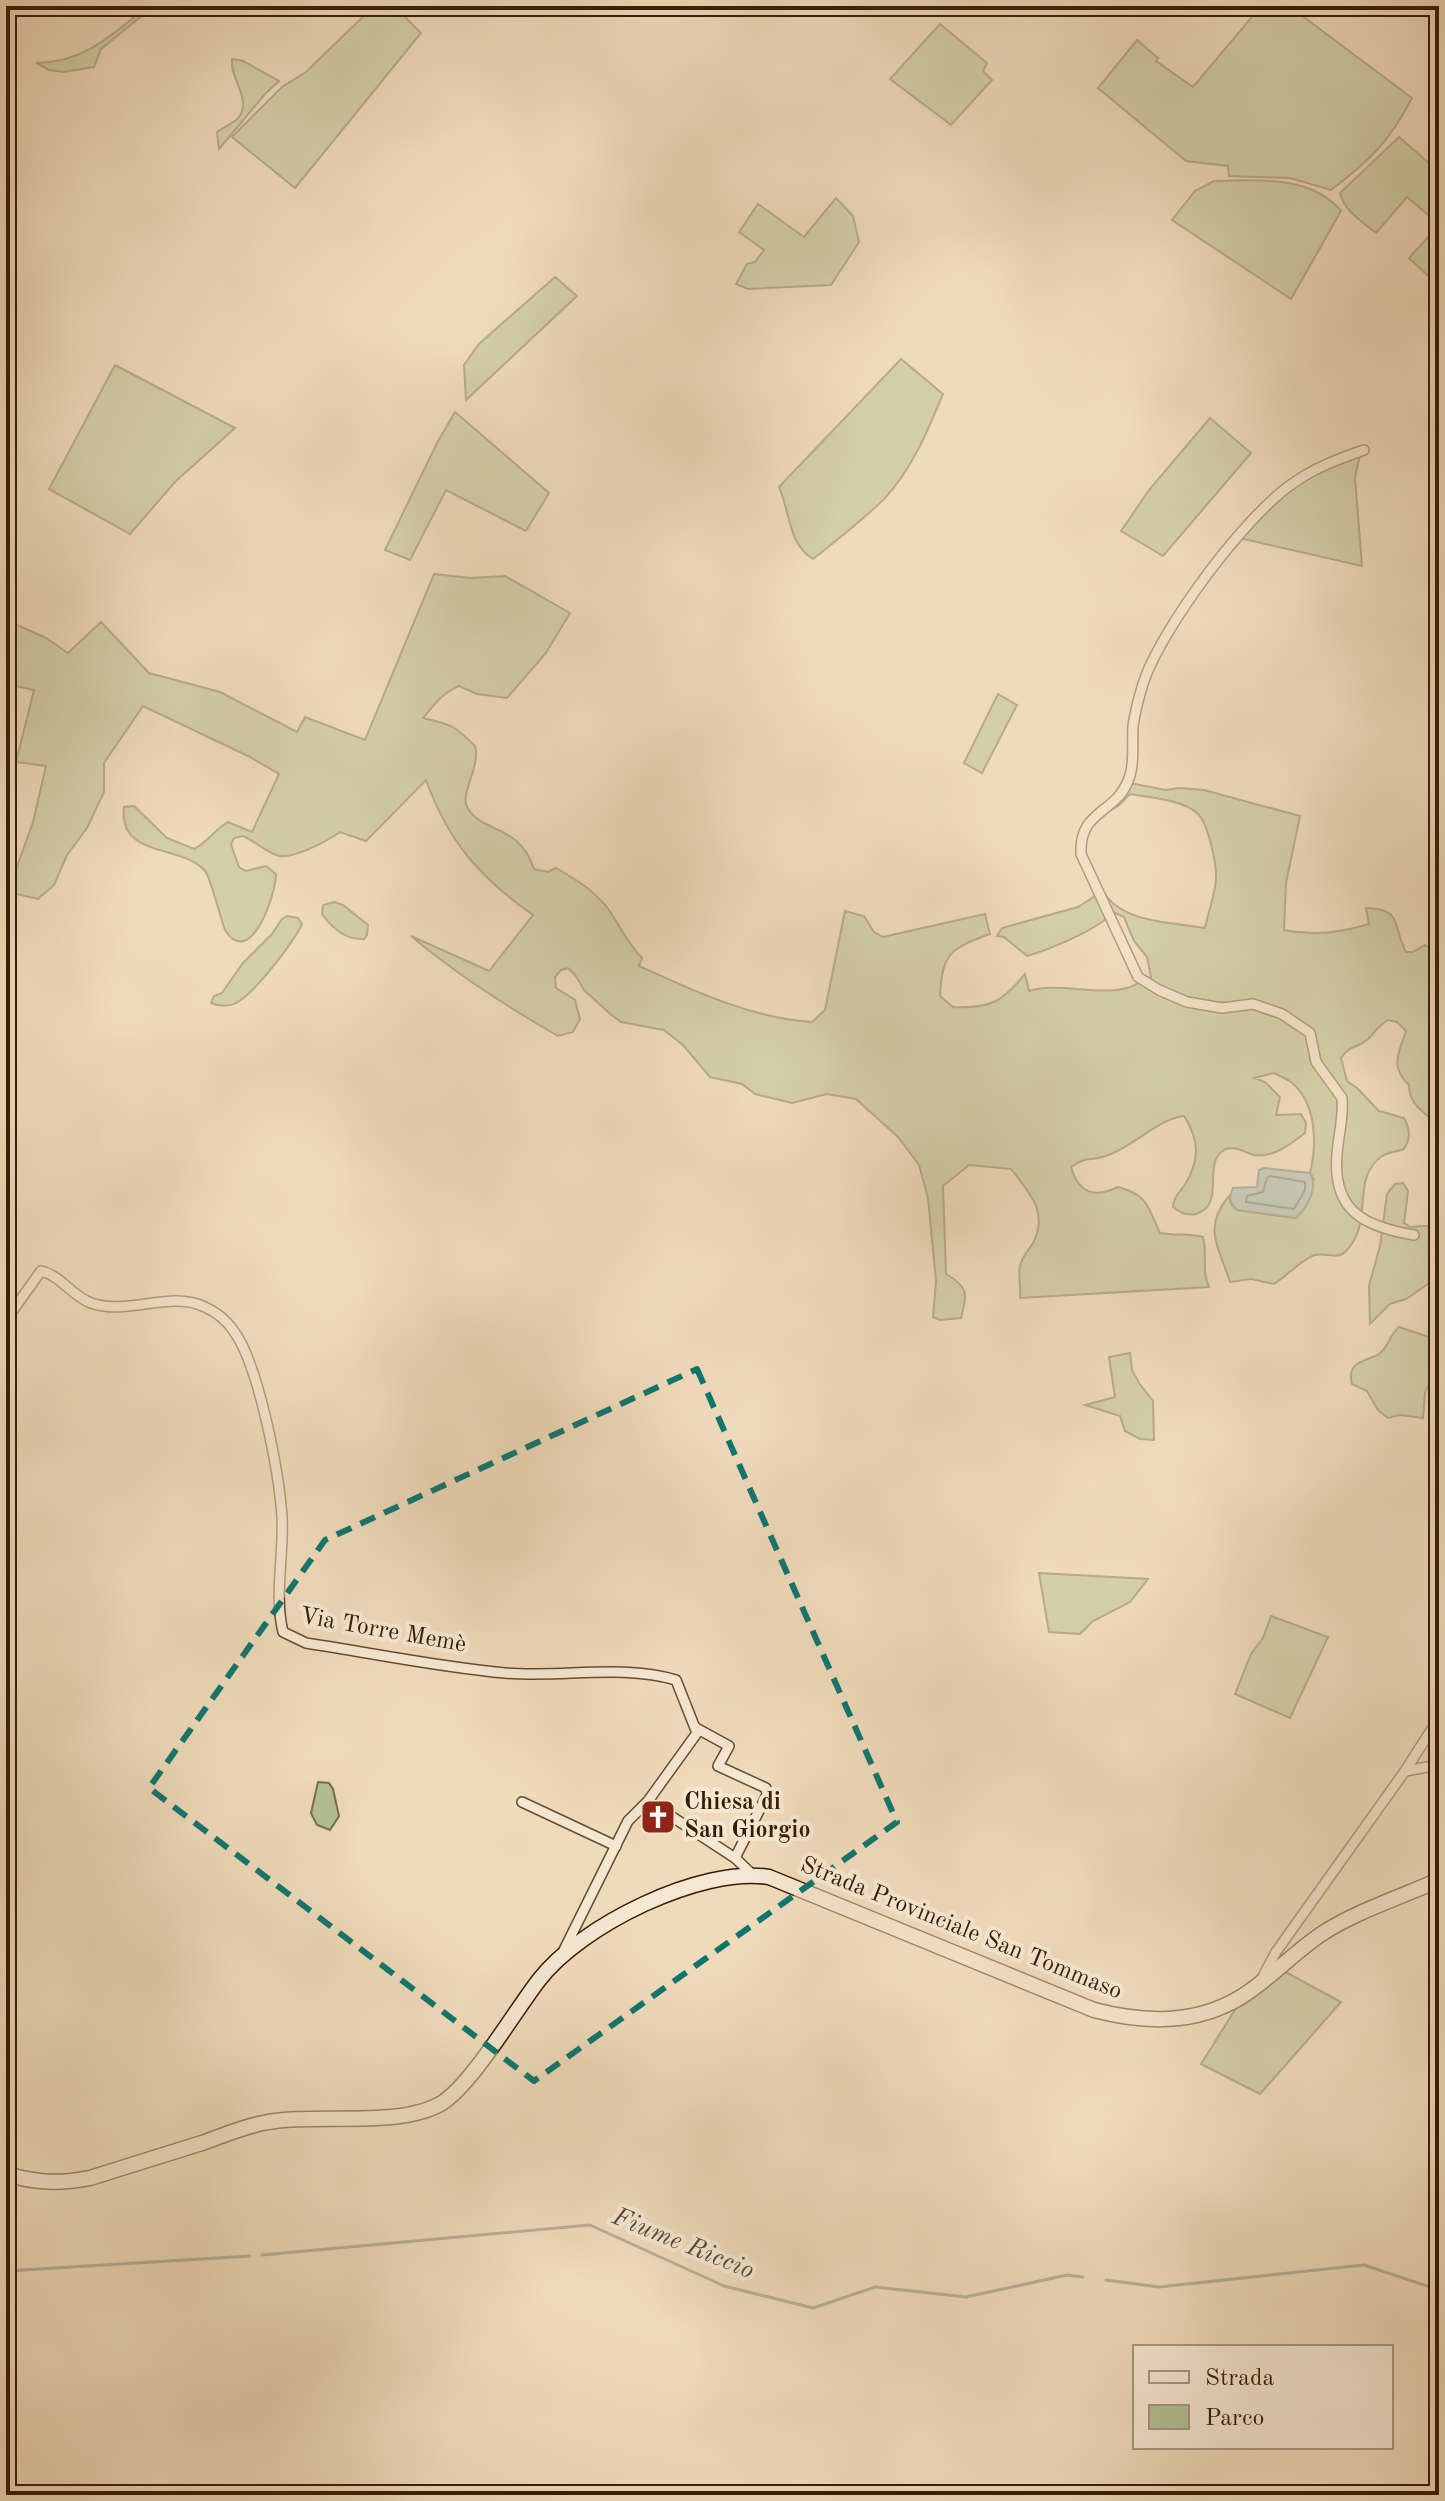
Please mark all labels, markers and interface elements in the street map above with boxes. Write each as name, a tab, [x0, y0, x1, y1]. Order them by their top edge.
street label: Via Torre Memè	[298, 1605, 468, 1657]
place label: Chiesa di San Giorgio	[684, 1791, 811, 1843]
church icon: Chiesa di San Giorgio	[639, 1798, 677, 1836]
street label: Strada Provinciale San Tommaso	[797, 1853, 1125, 2005]
water label: Fiume Riccio	[608, 2203, 758, 2284]
legend	[1133, 2345, 1393, 2449]
text: Strada	[1205, 2367, 1275, 2391]
text: Parco	[1205, 2407, 1264, 2431]

